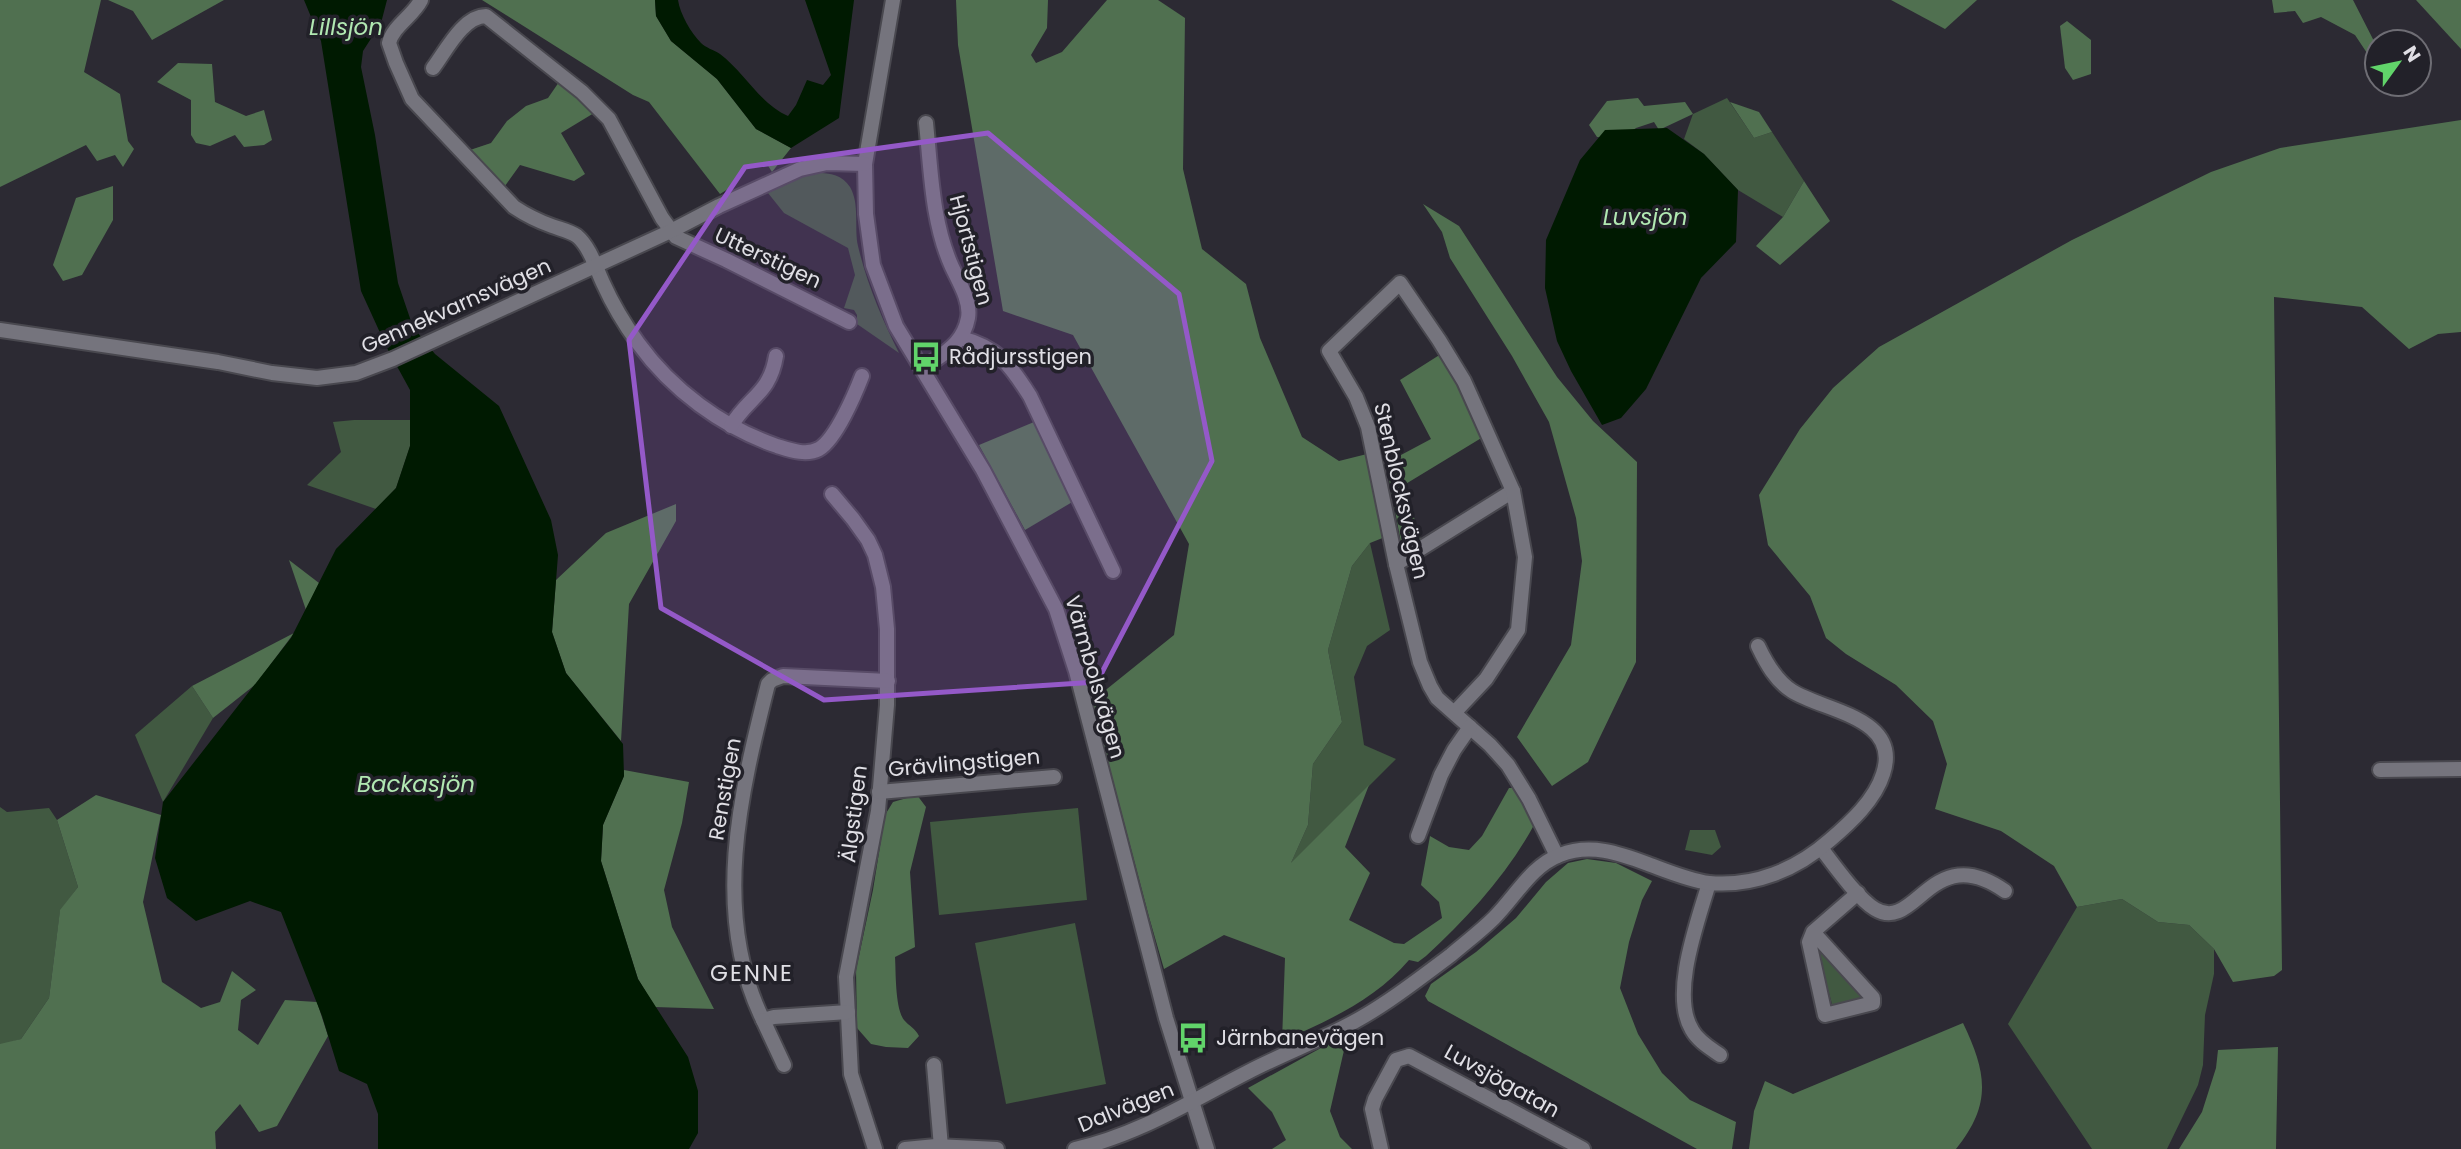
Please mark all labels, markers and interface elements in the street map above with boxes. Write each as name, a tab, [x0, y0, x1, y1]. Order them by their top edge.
water label: Lillsjön	[309, 11, 383, 43]
north arrow	[2363, 28, 2433, 98]
text: N	[2397, 41, 2427, 67]
street label: Hjortstigen	[943, 191, 1000, 308]
water label: Luvsjön	[1603, 201, 1687, 233]
street label: Utterstigen	[710, 220, 826, 295]
street label: Gennekvarnsvägen	[356, 251, 555, 360]
bus stop icon: Rådjursstigen	[909, 340, 943, 374]
place label: Rådjursstigen	[949, 342, 1092, 371]
street label: Stenblocksvägen	[1367, 400, 1436, 582]
street label: Värmbolsvägen	[1058, 592, 1133, 762]
street label: Renstigen	[701, 735, 748, 842]
street label: Grävlingstigen	[887, 741, 1041, 784]
street label: Älgstigen	[833, 764, 874, 864]
water label: Backasjön	[357, 768, 475, 800]
district label: GENNE	[710, 957, 794, 989]
bus stop icon: Järnbanevägen	[1176, 1021, 1210, 1055]
place label: Järnbanevägen	[1216, 1023, 1384, 1052]
street label: Luvsjögatan	[1439, 1037, 1565, 1124]
street label: Dalvägen	[1074, 1074, 1178, 1139]

